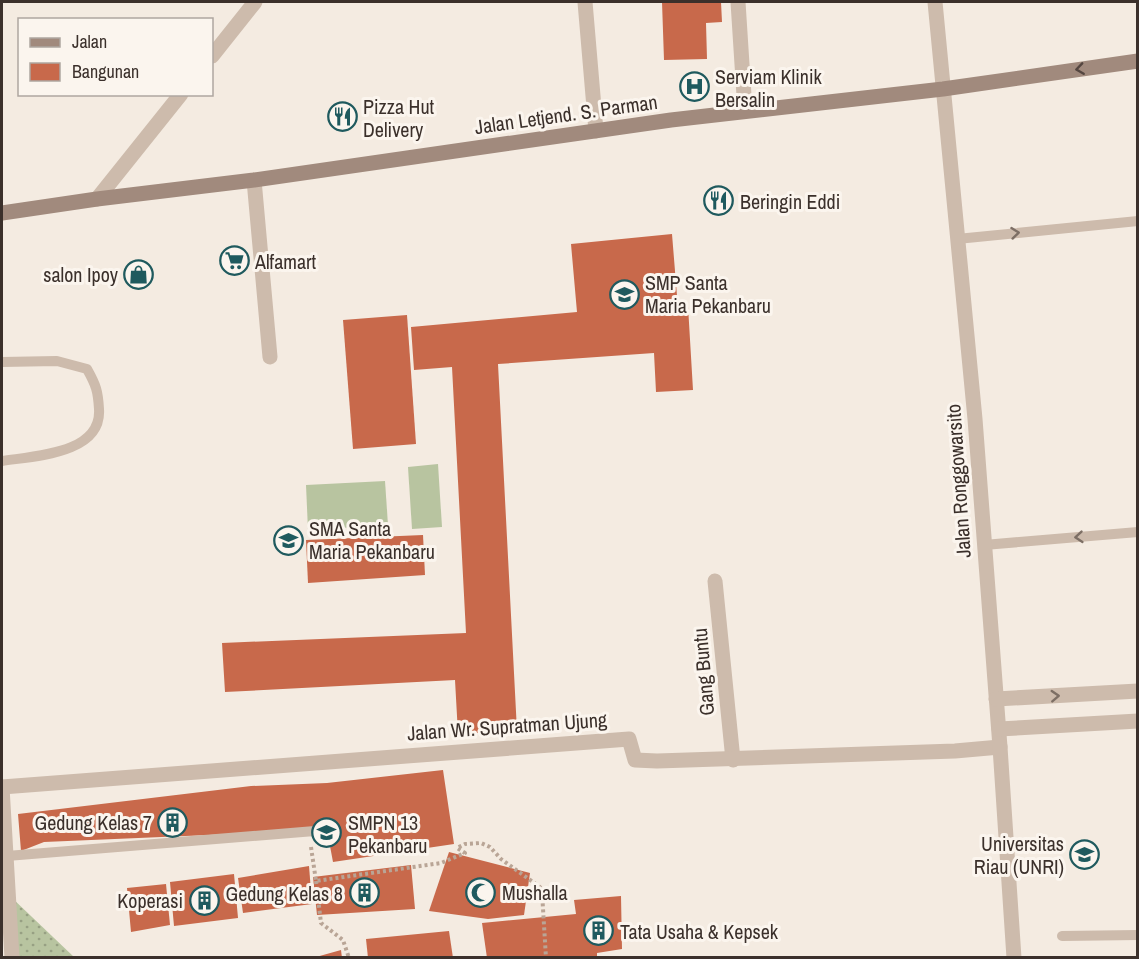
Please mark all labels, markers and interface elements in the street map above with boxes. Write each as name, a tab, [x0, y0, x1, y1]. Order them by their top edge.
legend	[18, 18, 213, 96]
text: Jalan	[72, 29, 107, 54]
text: Bangunan	[72, 59, 139, 84]
place label: Serviam Klinik Bersalin	[715, 63, 822, 113]
one-way arrow	[1075, 63, 1084, 75]
hospital icon: Serviam Klinik Bersalin	[678, 71, 710, 103]
street label: Jalan Letjend. S. Parman	[473, 88, 659, 140]
place label: Pizza Hut Delivery	[363, 93, 435, 143]
restaurant icon: Pizza Hut Delivery	[326, 101, 358, 133]
restaurant icon: Beringin Eddi	[703, 185, 735, 217]
place label: Beringin Eddi	[740, 188, 840, 215]
one-way arrow	[1010, 227, 1019, 240]
supermarket icon: Alfamart	[218, 245, 250, 277]
place label: Alfamart	[254, 248, 316, 275]
shop icon: salon Ipoy	[123, 258, 155, 290]
place label: salon Ipoy	[43, 261, 119, 288]
place label: SMP Santa Maria Pekanbaru	[645, 269, 771, 319]
school or university icon: SMP Santa Maria Pekanbaru	[608, 278, 640, 310]
street label: Jalan Ronggowarsito	[939, 403, 977, 559]
place label: SMA Santa Maria Pekanbaru	[309, 515, 435, 565]
school or university icon: SMA Santa Maria Pekanbaru	[272, 524, 304, 556]
one-way arrow	[1075, 530, 1084, 543]
street label: Gang Buntu	[686, 627, 720, 717]
one-way arrow	[1050, 689, 1059, 702]
street label: Jalan Wr. Supratman Ujung	[406, 706, 608, 746]
building icon: Gedung Kelas 7	[157, 806, 189, 838]
place label: Gedung Kelas 7	[34, 809, 152, 836]
place label: SMPN 13 Pekanbaru	[348, 809, 427, 859]
school or university icon: SMPN 13 Pekanbaru	[311, 817, 343, 849]
place label: Universitas Riau (UNRI)	[974, 830, 1064, 880]
school or university icon: Universitas Riau (UNRI)	[1069, 838, 1101, 870]
mosque icon: Mushalla	[465, 876, 497, 908]
building icon: Gedung Kelas 8	[348, 877, 380, 909]
place label: Mushalla	[502, 879, 568, 906]
place label: Gedung Kelas 8	[225, 880, 343, 907]
building icon: Koperasi	[188, 884, 220, 916]
place label: Koperasi	[117, 887, 183, 914]
building icon: Tata Usaha & Kepsek	[583, 915, 615, 947]
place label: Tata Usaha & Kepsek	[620, 918, 779, 945]

